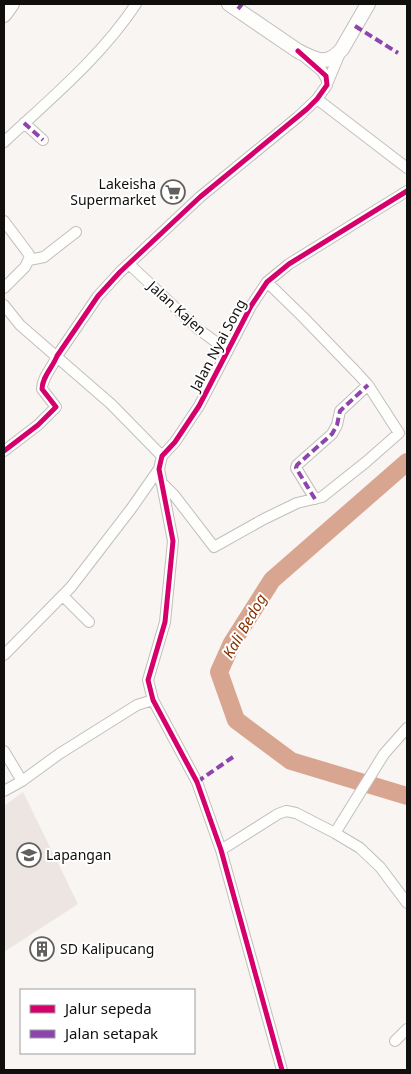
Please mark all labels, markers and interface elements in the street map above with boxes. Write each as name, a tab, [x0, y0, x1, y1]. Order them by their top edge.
place label: Lakeisha Supermarket	[70, 174, 156, 209]
supermarket icon: Lakeisha Supermarket	[160, 179, 186, 205]
street label: Jalan Kajen	[143, 275, 210, 339]
street label: Jalan Nyai Song	[184, 295, 250, 396]
water label: Kali Bedog	[218, 590, 271, 661]
school or university icon: Lapangan	[16, 842, 42, 868]
place label: Lapangan	[46, 845, 111, 864]
building icon: SD Kalipucang	[29, 936, 55, 962]
place label: SD Kalipucang	[60, 939, 154, 958]
legend	[20, 989, 195, 1054]
text: Jalur sepeda	[63, 998, 152, 1018]
text: Jalan setapak	[63, 1023, 158, 1043]

